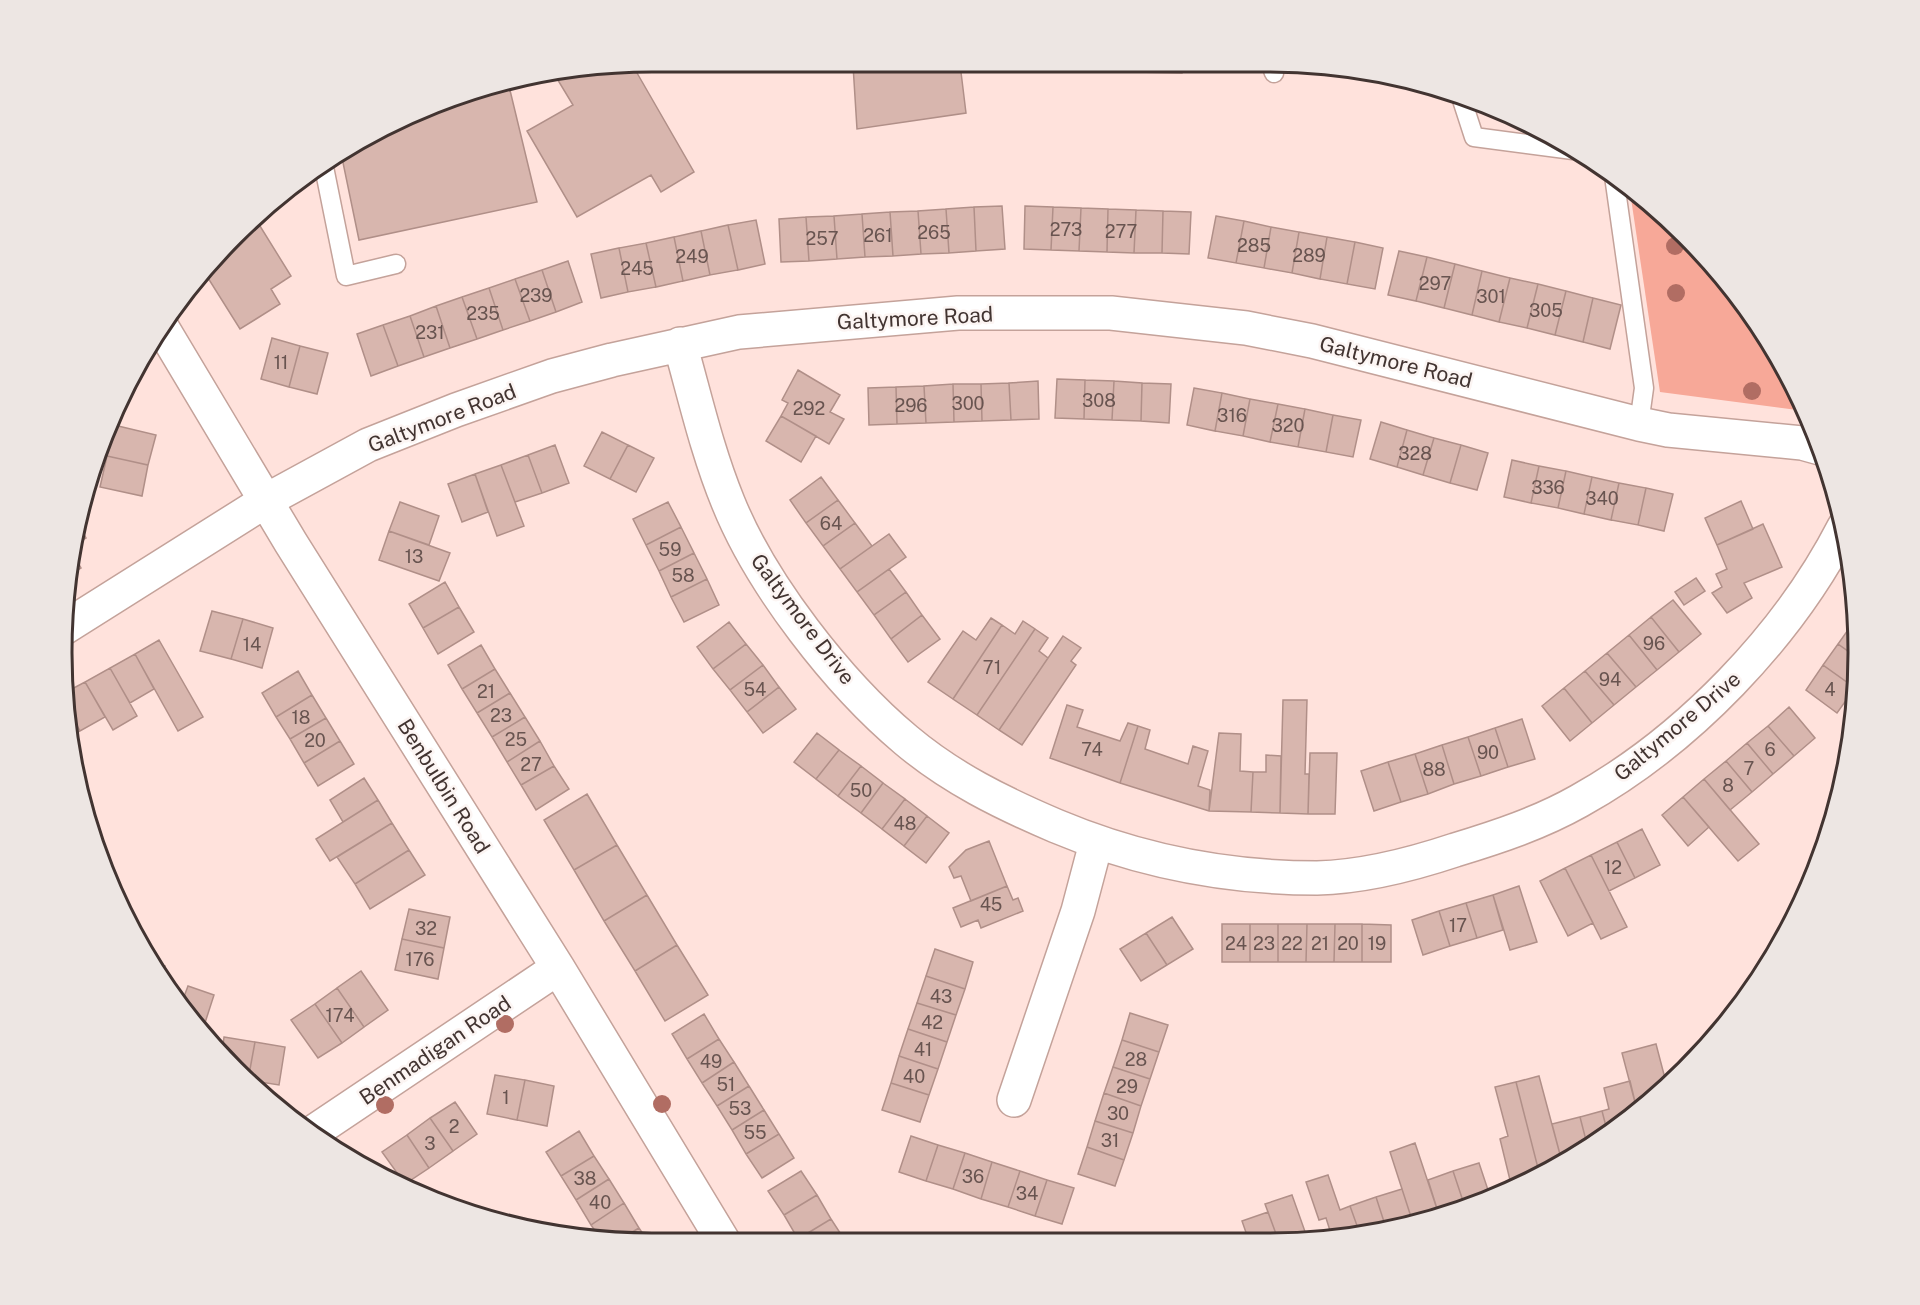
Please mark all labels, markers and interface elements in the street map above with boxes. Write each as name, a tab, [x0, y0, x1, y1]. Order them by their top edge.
house number: 273	[1050, 219, 1082, 240]
house number: 277	[1105, 221, 1137, 242]
house number: 265	[917, 222, 951, 243]
house number: 261	[863, 225, 893, 246]
house number: 257	[805, 228, 839, 249]
house number: 285	[1237, 235, 1271, 256]
house number: 289	[1292, 245, 1326, 266]
house number: 249	[675, 246, 709, 267]
house number: 245	[620, 258, 654, 279]
house number: 297	[1419, 273, 1451, 294]
house number: 239	[519, 285, 553, 306]
house number: 301	[1476, 286, 1506, 307]
house number: 305	[1529, 300, 1563, 321]
street label: Galtymore Road	[836, 301, 994, 335]
house number: 235	[466, 303, 500, 324]
house number: 231	[415, 322, 445, 343]
street label: Galtymore Road	[1317, 331, 1475, 393]
house number: 11	[274, 352, 288, 373]
street label: Galtymore Road	[364, 378, 520, 458]
house number: 308	[1082, 390, 1116, 411]
house number: 300	[951, 393, 985, 414]
house number: 296	[894, 395, 928, 416]
house number: 292	[793, 398, 825, 419]
house number: 316	[1217, 405, 1247, 426]
house number: 320	[1271, 415, 1305, 436]
house number: 328	[1398, 443, 1432, 464]
house number: 336	[1531, 477, 1565, 498]
house number: 340	[1585, 488, 1619, 509]
house number: 64	[820, 513, 842, 534]
house number: 59	[659, 539, 681, 560]
house number: 13	[405, 546, 423, 567]
street label: Galtymore Drive	[746, 549, 860, 689]
house number: 58	[671, 565, 695, 586]
house number: 96	[1643, 633, 1665, 654]
house number: 14	[243, 634, 261, 655]
house number: 71	[983, 657, 1001, 678]
street label: Galtymore Drive	[1609, 666, 1745, 786]
house number: 94	[1599, 669, 1621, 690]
house number: 54	[744, 679, 766, 700]
house number: 4	[1824, 679, 1836, 700]
house number: 21	[477, 681, 495, 702]
house number: 23	[490, 705, 512, 726]
house number: 18	[292, 707, 310, 728]
street label: Benbulbin Road	[393, 714, 495, 858]
house number: 25	[505, 729, 527, 750]
house number: 20	[304, 730, 326, 751]
house number: 74	[1081, 739, 1103, 760]
house number: 6	[1764, 739, 1776, 760]
house number: 90	[1477, 742, 1499, 763]
house number: 27	[520, 754, 542, 775]
house number: 7	[1744, 758, 1754, 779]
house number: 88	[1422, 759, 1446, 780]
house number: 8	[1722, 775, 1734, 796]
house number: 50	[850, 780, 872, 801]
house number: 48	[894, 813, 916, 834]
house number: 12	[1604, 857, 1622, 878]
house number: 45	[980, 894, 1002, 915]
house number: 17	[1449, 915, 1467, 936]
house number: 32	[415, 918, 437, 939]
house number: 24	[1225, 933, 1247, 954]
house number: 23	[1253, 933, 1275, 954]
house number: 22	[1281, 933, 1303, 954]
house number: 21	[1311, 933, 1329, 954]
house number: 20	[1337, 933, 1359, 954]
house number: 19	[1368, 933, 1386, 954]
house number: 176	[406, 949, 435, 970]
house number: 43	[930, 986, 952, 1007]
street label: Benmadigan Road	[355, 990, 515, 1110]
house number: 174	[326, 1005, 354, 1026]
house number: 42	[921, 1012, 943, 1033]
house number: 41	[914, 1039, 932, 1060]
house number: 28	[1125, 1049, 1147, 1070]
house number: 49	[700, 1051, 722, 1072]
house number: 40	[903, 1066, 925, 1087]
house number: 51	[717, 1074, 735, 1095]
house number: 29	[1116, 1076, 1138, 1097]
house number: 1	[502, 1087, 510, 1108]
house number: 53	[729, 1098, 751, 1119]
house number: 30	[1107, 1103, 1129, 1124]
house number: 2	[449, 1116, 459, 1137]
house number: 55	[743, 1122, 767, 1143]
house number: 31	[1101, 1130, 1119, 1151]
house number: 3	[424, 1133, 436, 1154]
house number: 36	[962, 1166, 984, 1187]
house number: 38	[574, 1168, 596, 1189]
house number: 34	[1016, 1183, 1038, 1204]
house number: 40	[589, 1192, 611, 1213]

